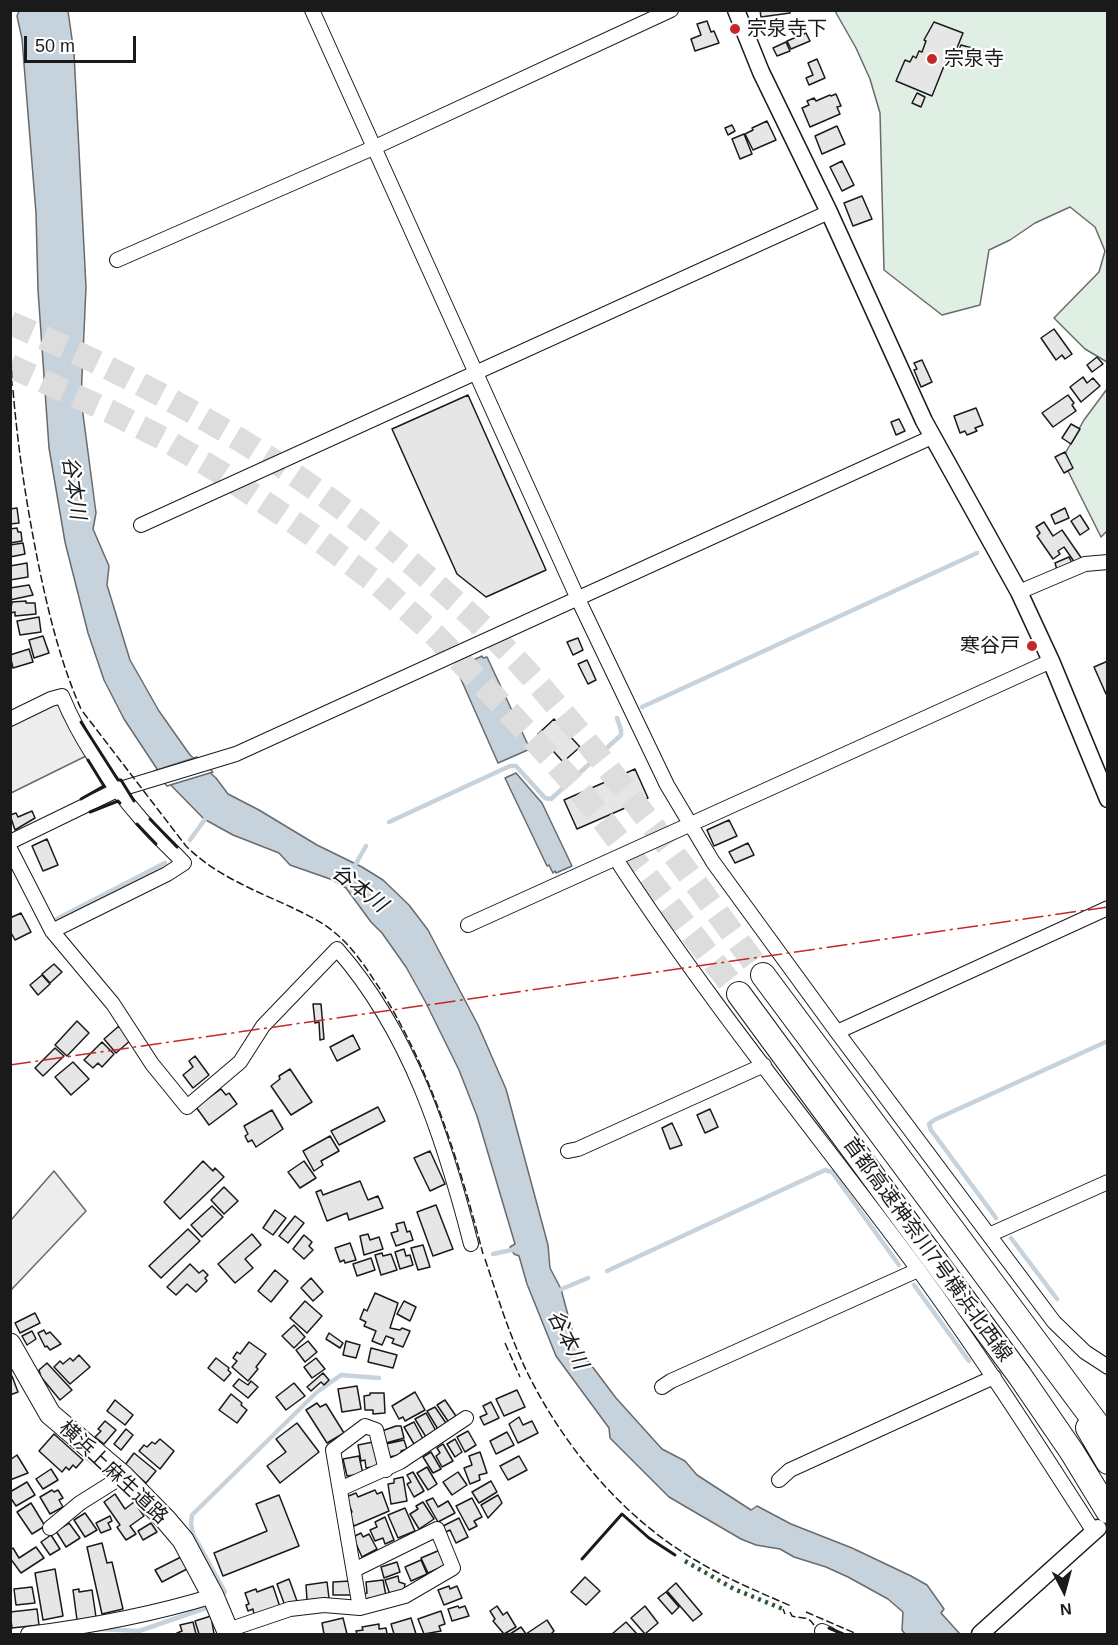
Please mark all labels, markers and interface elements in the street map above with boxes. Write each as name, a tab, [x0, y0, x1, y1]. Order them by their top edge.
place label: 宗泉寺下	[747, 17, 827, 41]
marker: 宗泉寺下	[728, 22, 742, 36]
scale bar	[27, 24, 140, 62]
text: 50 m	[35, 36, 75, 56]
place label: 宗泉寺	[944, 47, 1004, 71]
marker: 宗泉寺	[925, 52, 939, 66]
water label: 谷本川	[56, 455, 90, 521]
place label: 寒谷戸	[960, 634, 1020, 658]
marker: 寒谷戸	[1025, 639, 1039, 653]
water label: 谷本川	[326, 860, 392, 918]
street label: 首都高速神奈川7号横浜北西線	[838, 1133, 1016, 1367]
water label: 谷本川	[541, 1306, 593, 1374]
street label: 横浜上麻生道路	[54, 1416, 172, 1530]
north arrow	[1034, 1561, 1094, 1621]
text: N	[1059, 1600, 1073, 1618]

